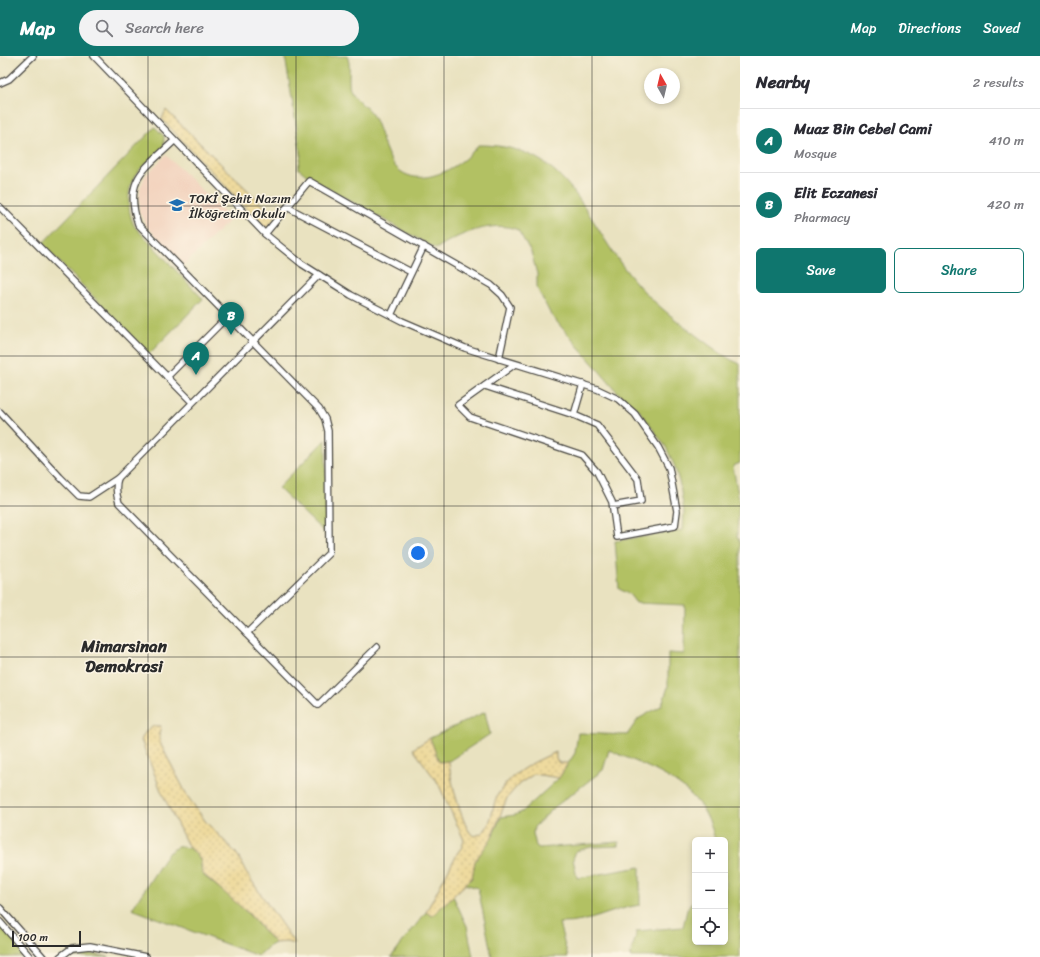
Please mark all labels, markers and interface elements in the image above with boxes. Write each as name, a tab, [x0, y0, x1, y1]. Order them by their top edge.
search box	[79, 10, 359, 46]
text: Map	[20, 12, 55, 45]
text: Search here	[125, 15, 204, 41]
text: Map	[850, 16, 876, 41]
text: Directions	[898, 16, 961, 41]
text: Saved	[983, 16, 1020, 41]
icon: search	[93, 17, 115, 39]
text: Nearby	[756, 67, 810, 97]
north arrow	[644, 68, 680, 104]
text: 2 results	[973, 71, 1024, 94]
text: Muaz Bin Cebel Cami	[794, 116, 932, 142]
text: A	[765, 129, 773, 152]
text: 410 m	[989, 129, 1024, 152]
text: Mosque	[794, 142, 837, 165]
text: Elit Eczanesi	[794, 180, 877, 206]
place label: TOKİ Şehit Nazım İlköğretim Okulu	[188, 187, 291, 225]
text: B	[765, 193, 773, 216]
text: 420 m	[987, 193, 1024, 216]
school or university icon: TOKİ Şehit Nazım İlköğretim Okulu	[168, 196, 186, 214]
text: Pharmacy	[794, 206, 850, 229]
button: Save	[756, 248, 886, 293]
button: Share	[894, 248, 1024, 293]
pin: B	[218, 302, 244, 335]
pin: A	[183, 342, 209, 375]
your location	[408, 543, 428, 563]
district label: Mimarsinan Demokrasi	[80, 631, 168, 681]
map controls	[692, 837, 728, 945]
button: +	[692, 837, 728, 873]
button: −	[692, 873, 728, 909]
button: locate	[692, 909, 728, 945]
text: 100 m	[18, 928, 48, 947]
scale bar	[12, 929, 81, 948]

